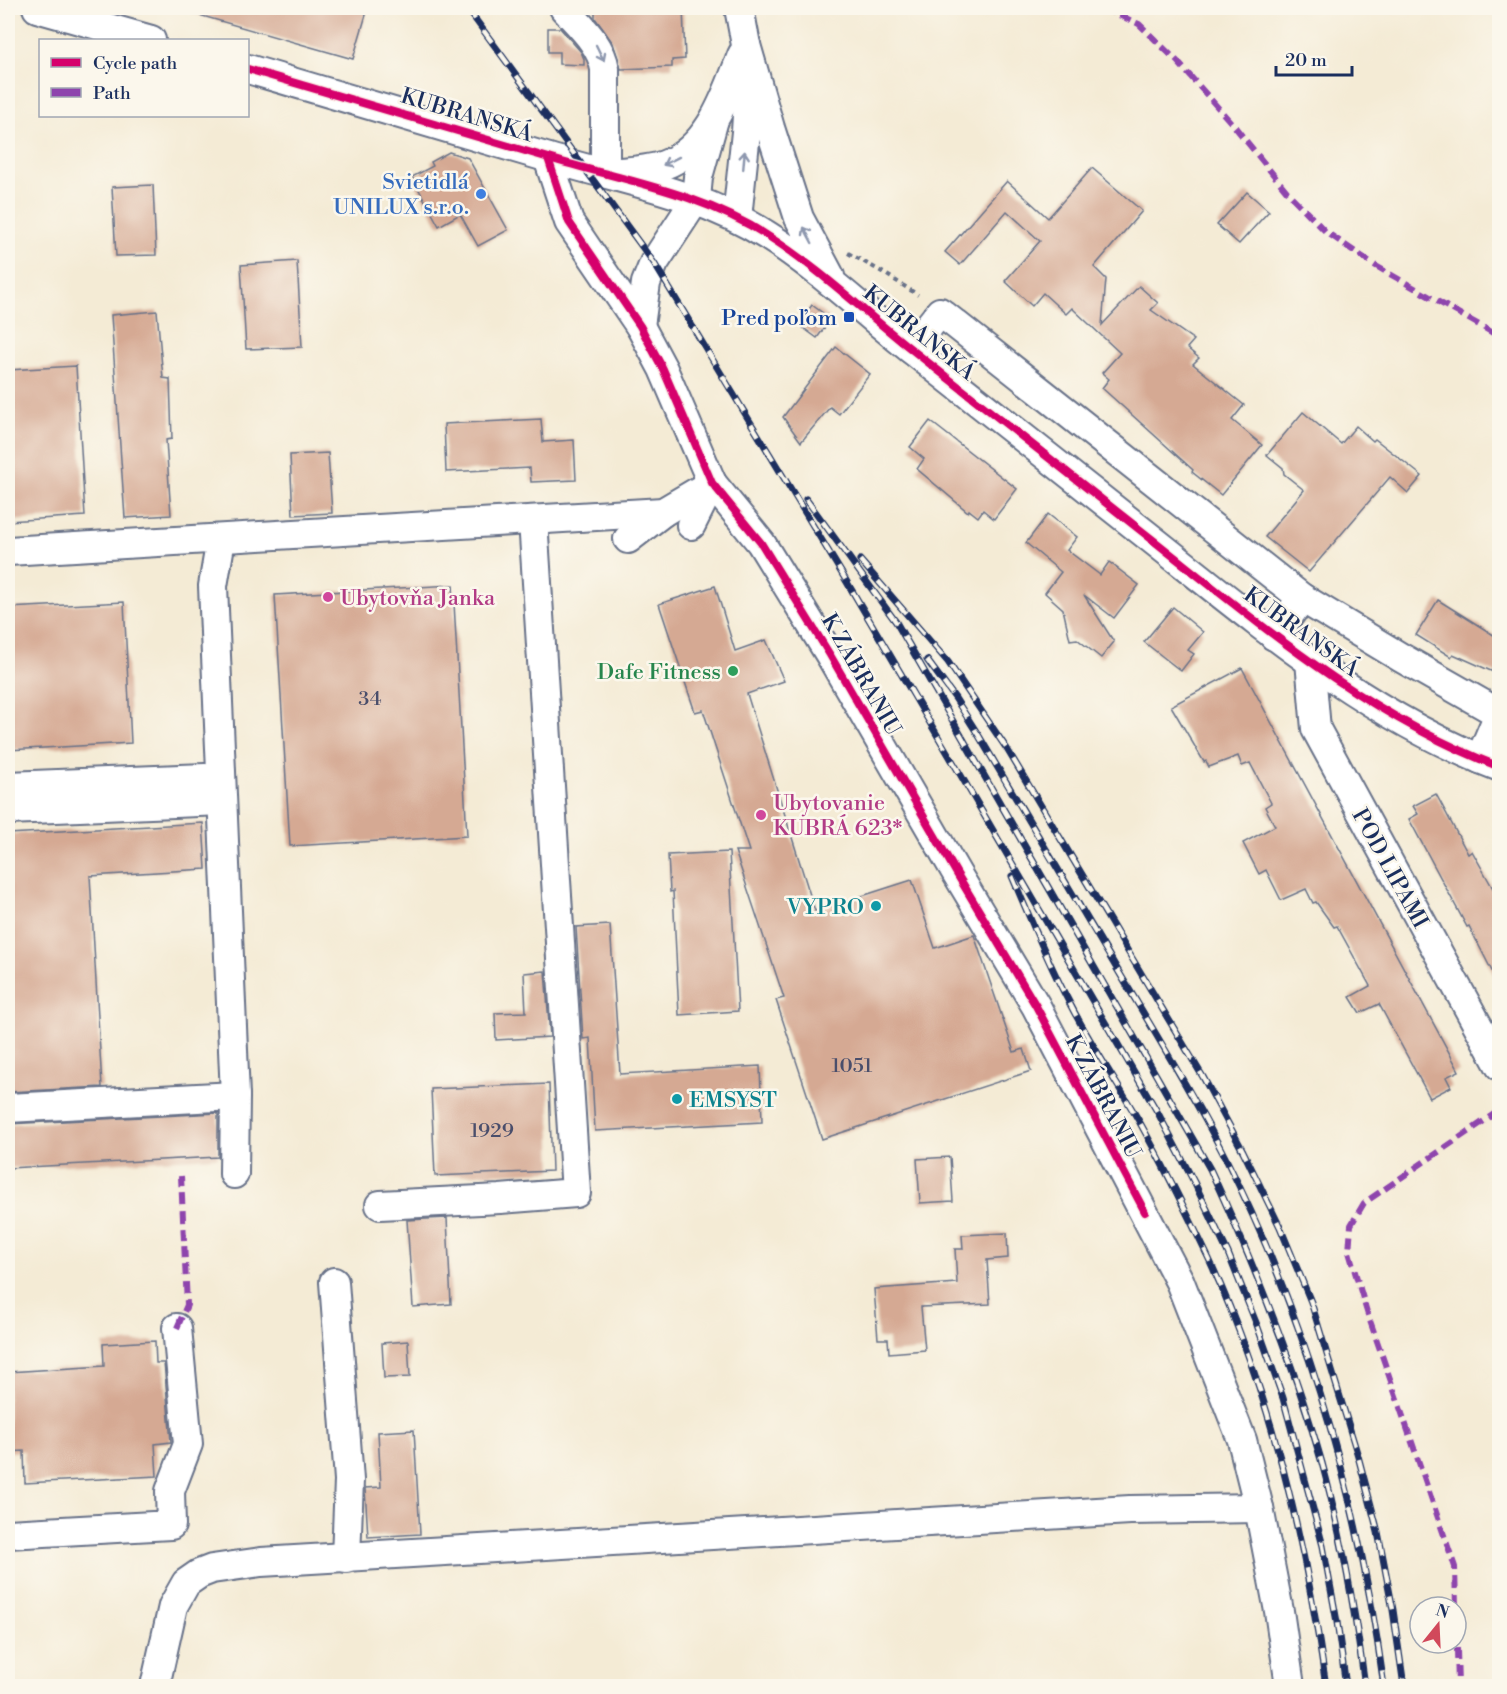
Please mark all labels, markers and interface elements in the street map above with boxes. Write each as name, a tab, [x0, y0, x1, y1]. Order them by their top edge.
legend	[39, 39, 249, 117]
scale bar	[1276, 39, 1352, 77]
one-way arrow	[594, 44, 606, 62]
text: 20 m	[1285, 49, 1327, 72]
text: Cycle path	[93, 52, 177, 75]
text: Path	[93, 82, 131, 105]
street label: KUBRANSKÁ	[397, 82, 537, 149]
one-way arrow	[739, 151, 750, 171]
one-way arrow	[663, 155, 680, 167]
place label: Svietidlá UNILUX s.r.o.	[333, 169, 470, 221]
marker: Svietidlá UNILUX s.r.o.	[474, 187, 488, 201]
one-way arrow	[802, 227, 814, 244]
street label: KUBRANSKÁ	[858, 279, 982, 387]
place label: Pred poľom	[721, 305, 837, 332]
marker: Pred poľom	[842, 310, 856, 324]
street label: KUBRANSKÁ	[1238, 580, 1366, 684]
place label: Ubytovňa Janka	[340, 585, 496, 612]
marker: Ubytovňa Janka	[321, 590, 335, 604]
street label: K ZÁBRANIU	[815, 608, 908, 741]
place label: Dafe Fitness	[597, 659, 721, 686]
marker: Dafe Fitness	[726, 664, 740, 678]
house number: 34	[358, 687, 382, 712]
place label: Ubytovanie KUBRÁ 623*	[773, 790, 903, 842]
street label: POD LIPAMI	[1346, 804, 1434, 934]
marker: Ubytovanie KUBRÁ 623*	[754, 808, 768, 822]
place label: VYPRO	[786, 894, 864, 921]
marker: VYPRO	[869, 899, 883, 913]
street label: K ZÁBRANIU	[1059, 1030, 1148, 1164]
house number: 1051	[832, 1054, 873, 1079]
place label: EMSYST	[689, 1087, 777, 1114]
marker: EMSYST	[670, 1092, 684, 1106]
house number: 1929	[470, 1119, 514, 1144]
north arrow	[1408, 1595, 1468, 1655]
text: N	[1433, 1600, 1452, 1623]

